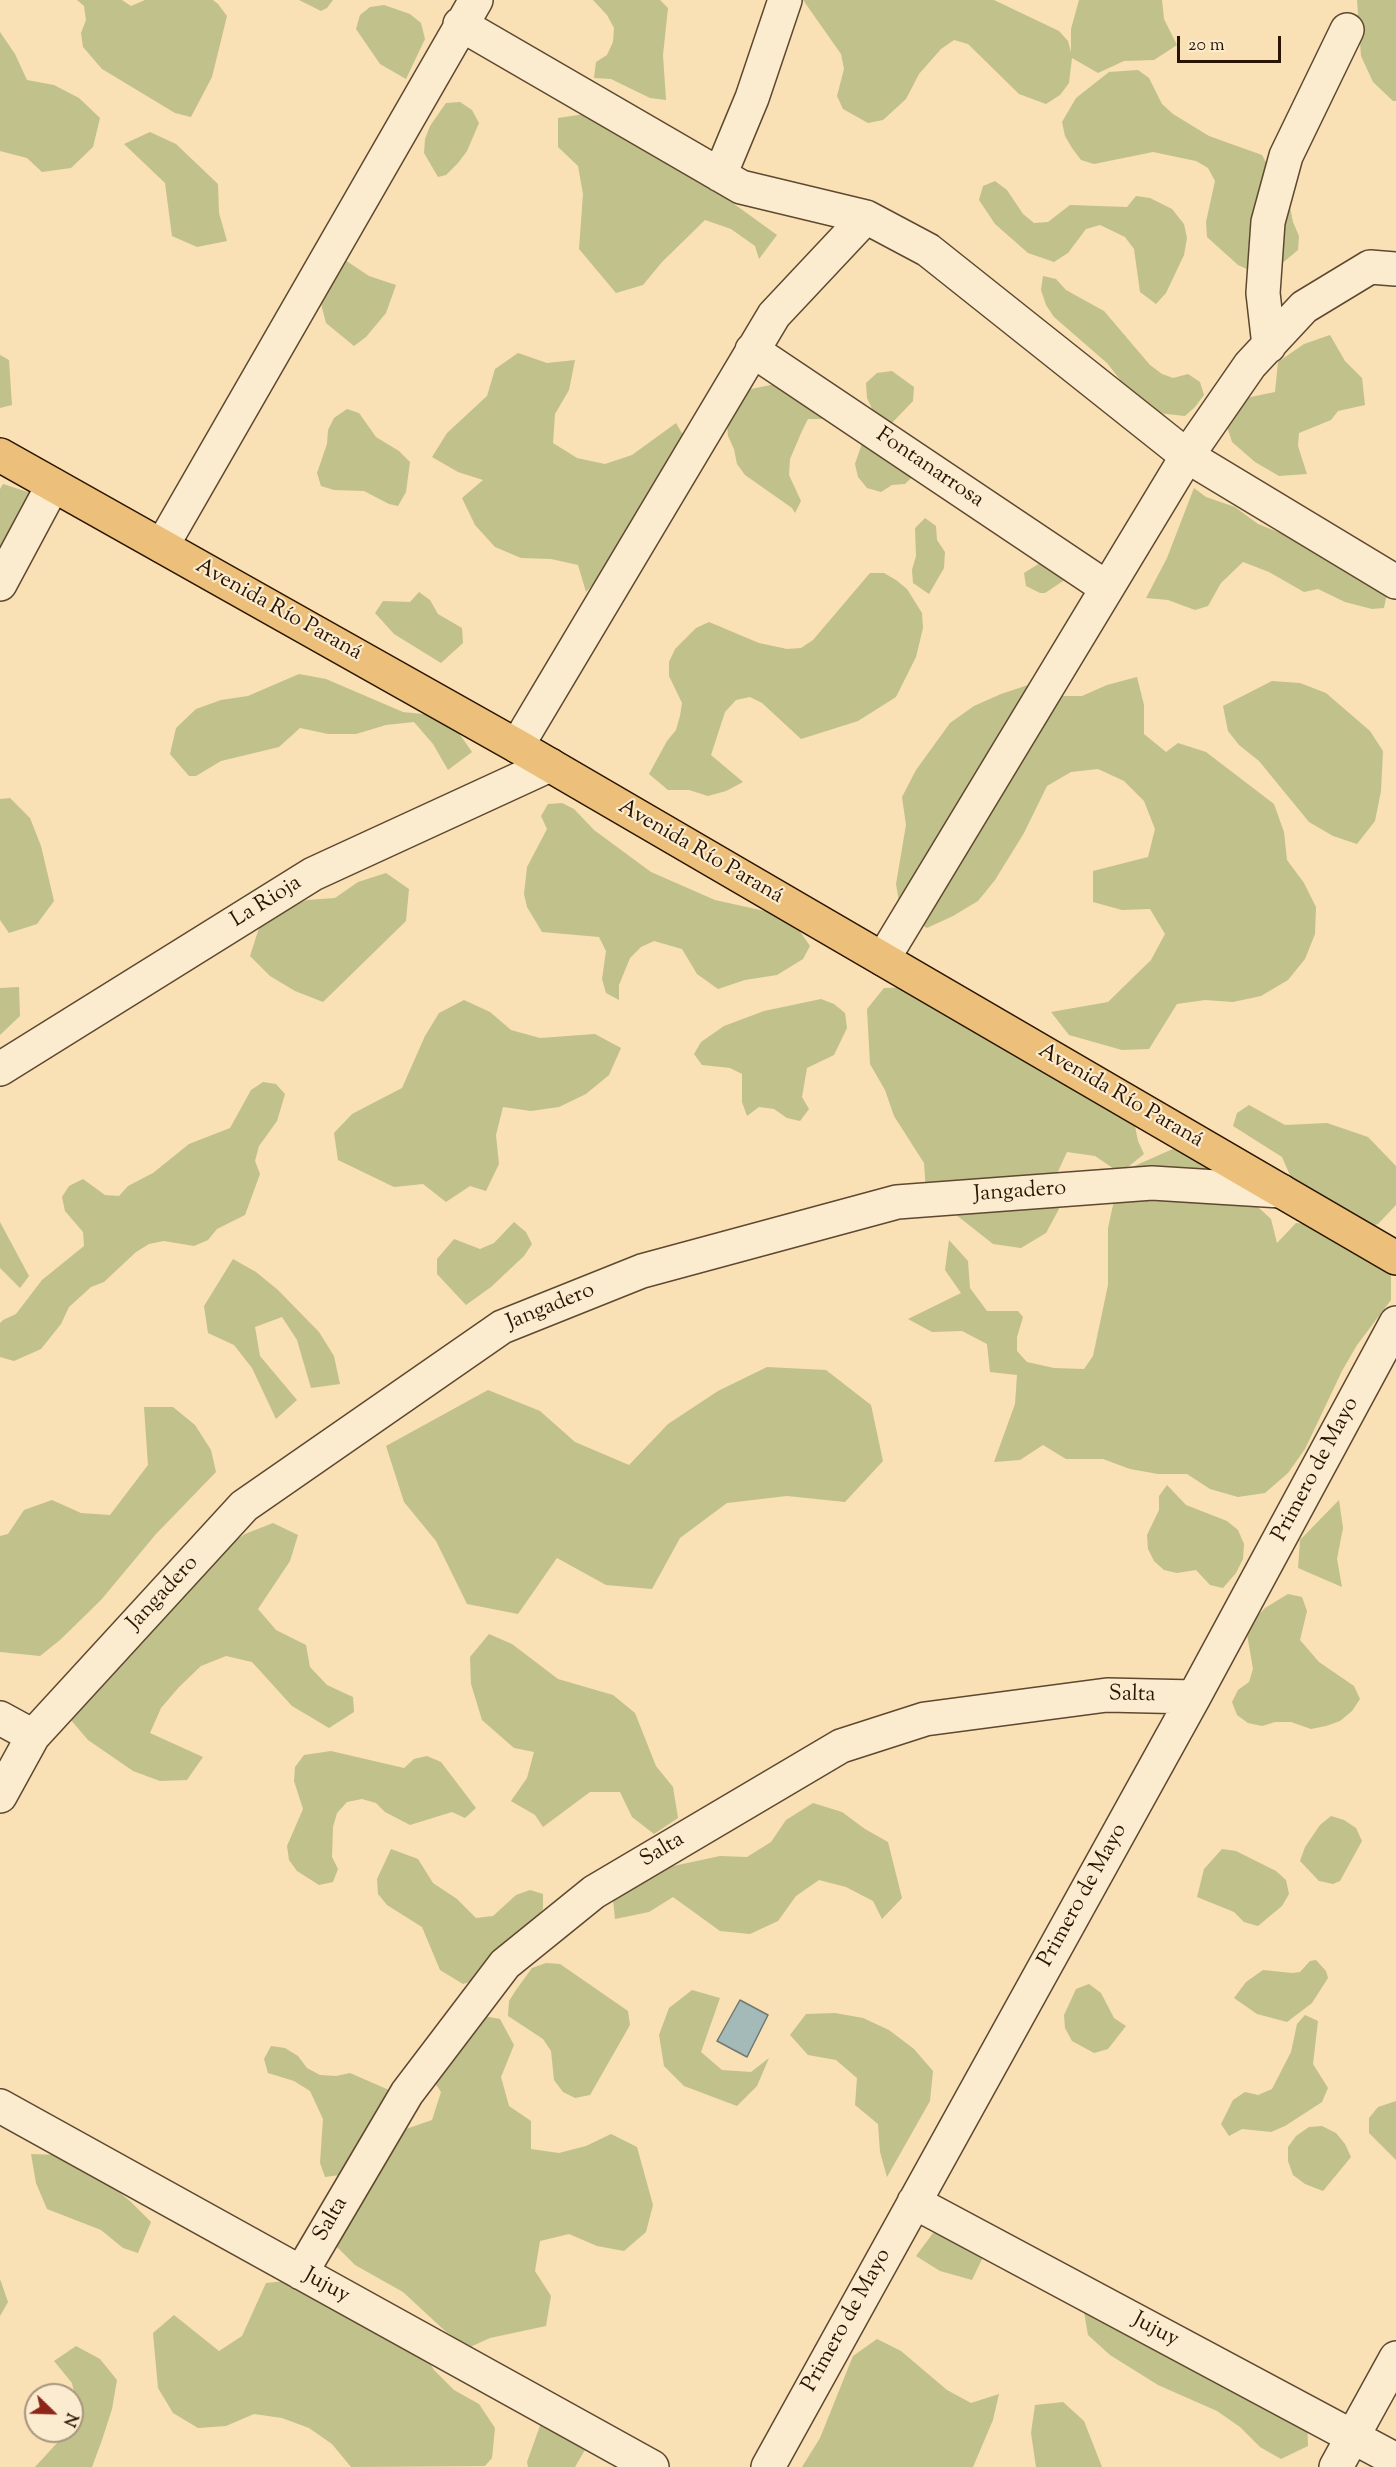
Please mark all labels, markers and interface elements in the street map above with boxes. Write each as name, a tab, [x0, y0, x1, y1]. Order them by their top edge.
scale bar	[1180, 24, 1284, 62]
text: 20 m	[1188, 33, 1225, 59]
street label: Fontanarrosa	[870, 423, 988, 515]
street label: Avenida Río Paraná	[190, 554, 366, 668]
street label: Avenida Río Paraná	[613, 795, 787, 911]
street label: La Rioja	[227, 871, 307, 935]
street label: Avenida Río Paraná	[1033, 1039, 1207, 1155]
street label: Jangadero	[973, 1177, 1067, 1209]
street label: Jangadero	[503, 1278, 599, 1338]
street label: Primero de Mayo	[1268, 1393, 1366, 1547]
street label: Jangadero	[123, 1551, 205, 1637]
street label: Salta	[1108, 1682, 1156, 1710]
street label: Primero de Mayo	[1034, 1820, 1134, 1972]
street label: Salta	[636, 1828, 690, 1874]
street label: Salta	[309, 2193, 355, 2247]
street label: Primero de Mayo	[798, 2245, 898, 2397]
street label: Jujuy	[298, 2264, 354, 2310]
street label: Jujuy	[1127, 2308, 1183, 2354]
north arrow	[24, 2383, 84, 2443]
text: N	[56, 2409, 82, 2430]

